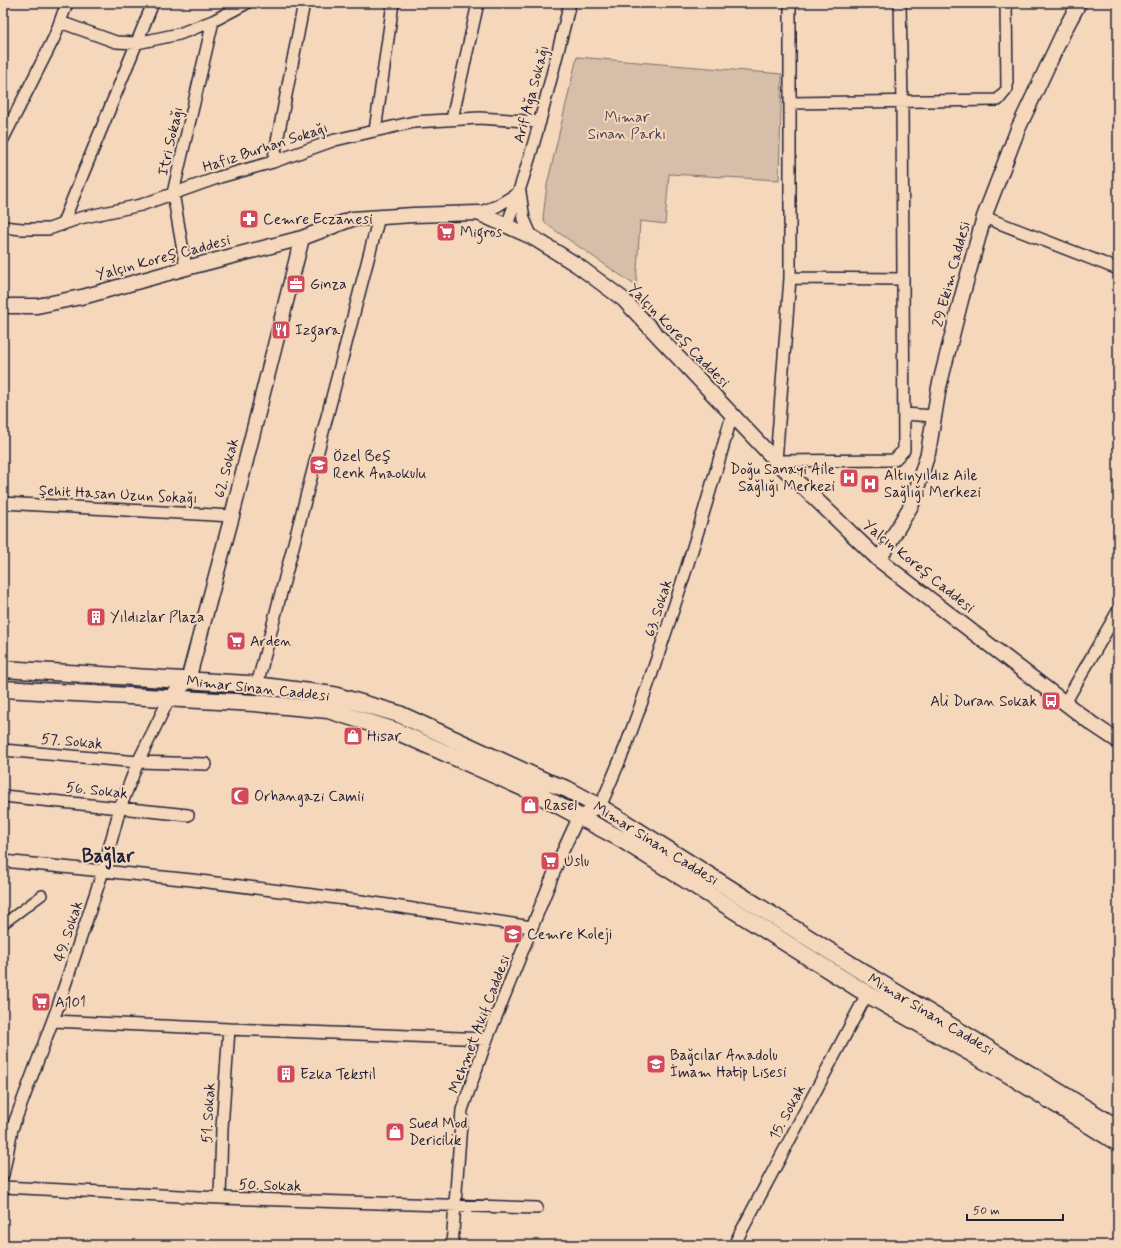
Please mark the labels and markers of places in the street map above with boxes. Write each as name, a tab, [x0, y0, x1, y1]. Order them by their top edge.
pharmacy icon: Cemre Eczanesi	[238, 208, 260, 230]
place label: Cemre Eczanesi	[263, 210, 373, 230]
supermarket icon: Migros	[435, 221, 457, 243]
place label: Migros	[460, 223, 503, 244]
office icon: Ginza	[285, 273, 307, 295]
place label: Ginza	[310, 275, 347, 295]
restaurant icon: Izgara	[270, 319, 292, 341]
place label: Izgara	[295, 321, 341, 342]
place label: Özel Beş Renk Anaokulu	[333, 447, 426, 484]
school or university icon: Özel Beş Renk Anaokulu	[308, 454, 330, 476]
place label: Doğu Sanayi Aile Sağlığı Merkezi	[730, 460, 835, 497]
place label: Altınyıldız Aile Sağlığı Merkezi	[884, 466, 981, 503]
hospital icon: Doğu Sanayi Aile Sağlığı Merkezi	[838, 467, 860, 489]
hospital icon: Altınyıldız Aile Sağlığı Merkezi	[859, 473, 881, 495]
building icon: Yıldızlar Plaza	[85, 606, 107, 628]
place label: Yıldızlar Plaza	[110, 608, 204, 628]
supermarket icon: Arden	[225, 630, 247, 652]
place label: Arden	[250, 632, 292, 652]
bus stop icon: Ali Duran Sokak	[1040, 690, 1062, 712]
place label: Ali Duran Sokak	[930, 692, 1037, 712]
shop icon: Hisar	[342, 725, 364, 747]
place label: Hisar	[367, 727, 401, 747]
mosque icon: Orhangazi Camii	[229, 785, 251, 807]
place label: Orhangazi Camii	[254, 787, 364, 807]
shop icon: Rasel	[519, 794, 541, 816]
place label: Rasel	[544, 796, 577, 816]
supermarket icon: Uslu	[539, 850, 561, 872]
place label: Uslu	[564, 852, 589, 872]
school or university icon: Cemre Koleji	[502, 923, 524, 945]
place label: Cemre Koleji	[527, 925, 612, 945]
supermarket icon: A101	[30, 991, 52, 1013]
place label: A101	[55, 993, 86, 1013]
place label: Bağcılar Anadolu İmam Hatip Lisesi	[670, 1046, 786, 1083]
school or university icon: Bağcılar Anadolu İmam Hatip Lisesi	[645, 1053, 667, 1075]
building icon: Ezka Tekstil	[275, 1063, 297, 1085]
place label: Ezka Tekstil	[300, 1065, 376, 1085]
place label: Sued Mod Dericilik	[409, 1114, 467, 1151]
shop icon: Sued Mod Dericilik	[384, 1121, 406, 1143]

